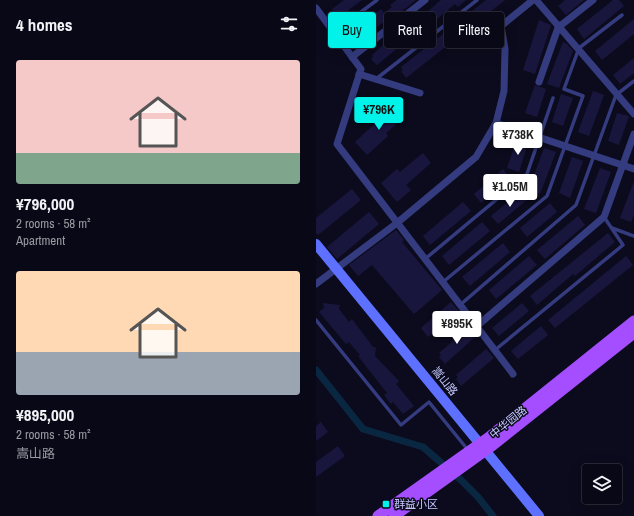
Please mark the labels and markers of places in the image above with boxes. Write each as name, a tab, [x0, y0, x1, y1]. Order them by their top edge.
pin: ¥796K	[351, 97, 407, 131]
pin: ¥738K	[490, 122, 546, 156]
pin: ¥1.05M	[477, 174, 543, 208]
pin: ¥895K	[429, 311, 485, 345]
place label: 群益小区	[394, 497, 438, 511]
marker: 群益小区	[381, 499, 391, 509]

